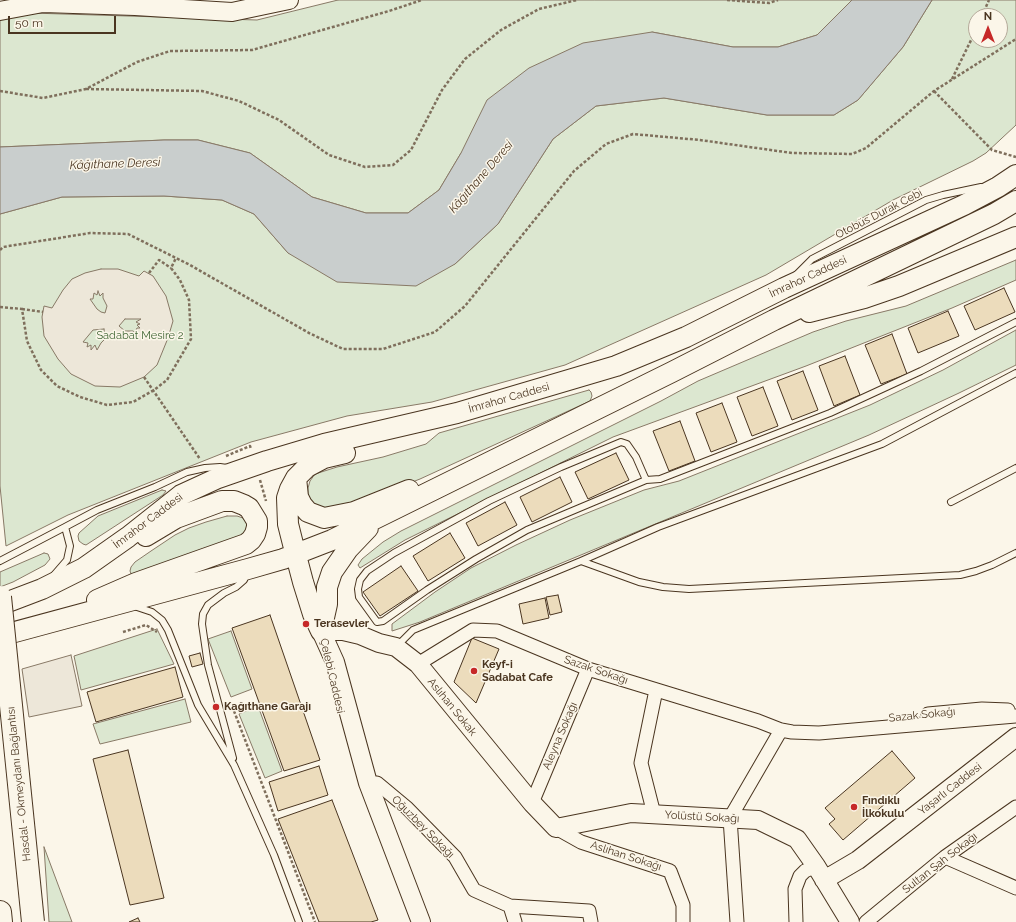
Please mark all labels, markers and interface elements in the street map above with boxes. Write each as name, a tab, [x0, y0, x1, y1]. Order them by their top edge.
scale bar	[10, 8, 118, 34]
north arrow	[968, 8, 1008, 48]
text: N	[984, 10, 992, 23]
text: 50 m	[15, 16, 43, 30]
water label: Kâğıthane Deresi	[446, 138, 516, 216]
water label: Kâğıthane Deresi	[69, 155, 161, 173]
street label: Otobüs Durak Cebi	[833, 186, 925, 242]
street label: İmrahor Caddesi	[767, 253, 849, 301]
park label: Sadabat Mesire 2	[96, 329, 184, 343]
street label: İmrahor Caddesi	[467, 380, 551, 416]
street label: İmrahor Caddesi	[111, 491, 185, 551]
place label: Terasevler	[314, 617, 369, 631]
marker: Terasevler	[301, 619, 311, 629]
street label: Çelebi Caddesi	[317, 637, 347, 715]
street label: Sazak Sokağı	[562, 653, 630, 687]
place label: Keyf-i Sadabat Cafe	[482, 658, 553, 684]
marker: Keyf-i Sadabat Cafe	[469, 666, 479, 676]
street label: Aslıhan Sokak	[425, 675, 479, 739]
place label: Kağıthane Garajı	[224, 700, 311, 714]
street label: Aleyna Sokağı	[540, 700, 580, 772]
marker: Kağıthane Garajı	[211, 702, 221, 712]
street label: Sazak Sokağı	[888, 705, 956, 725]
street label: Hasdal - Okmeydanı Bağlantısı	[4, 706, 34, 862]
street label: Yaşarlı Caddesi	[916, 760, 984, 818]
street label: Oğuzbey Sokağı	[389, 793, 457, 861]
place label: Fındıklı İlkokulu	[862, 794, 904, 820]
marker: Fındıklı İlkokulu	[849, 802, 859, 812]
street label: Yolüstü Sokağı	[664, 808, 740, 826]
street label: Sultan Şah Sokağı	[900, 830, 980, 896]
street label: Aslıhan Sokağı	[589, 838, 663, 874]

